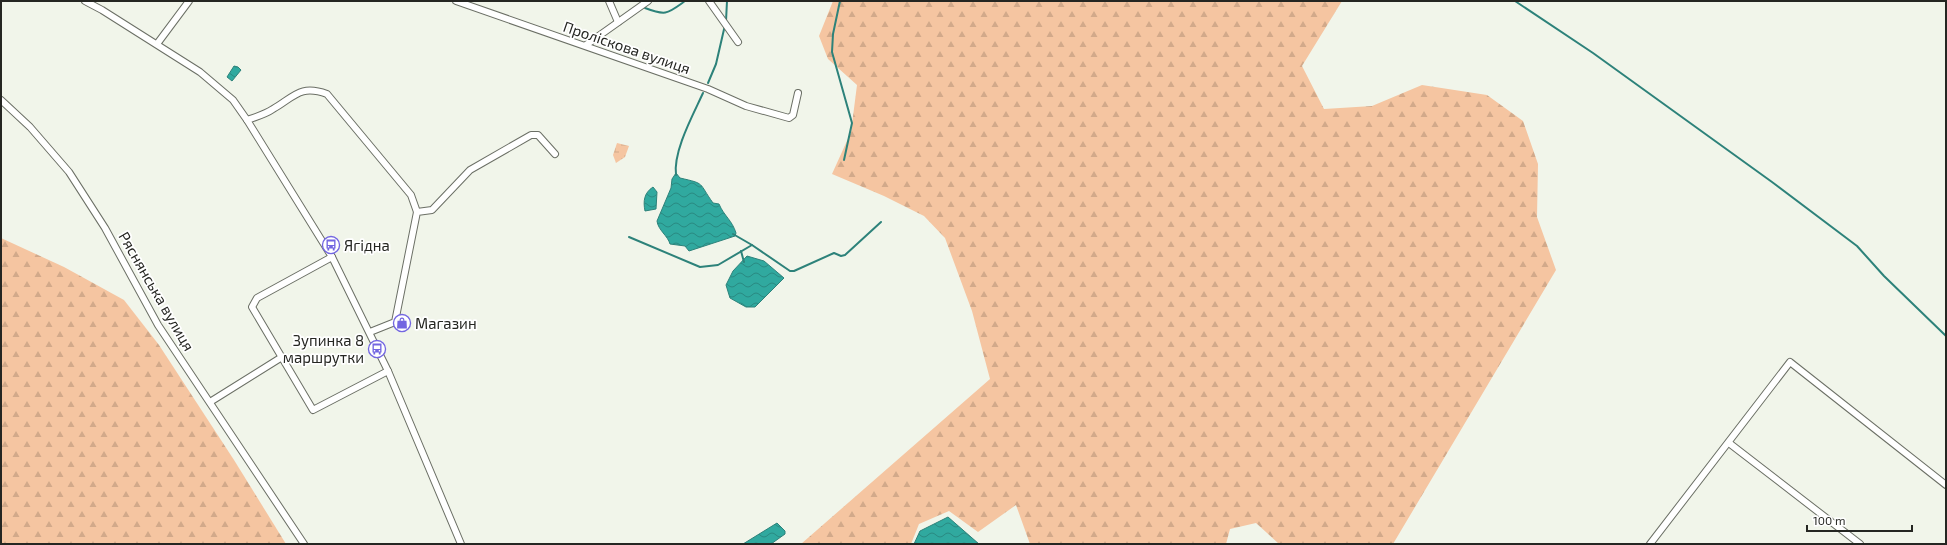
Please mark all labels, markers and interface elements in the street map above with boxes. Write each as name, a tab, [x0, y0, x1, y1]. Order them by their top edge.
street label: Проліскова вулиця	[561, 17, 693, 78]
street label: Ряснянська вулиця	[115, 228, 198, 354]
bus stop icon: Ягідна	[321, 235, 341, 255]
place label: Ягідна	[344, 236, 390, 254]
shop icon: Магазин	[392, 313, 412, 333]
place label: Магазин	[415, 314, 477, 332]
place label: Зупинка 8 маршрутки	[283, 331, 364, 367]
bus stop icon: Зупинка 8 маршрутки	[367, 339, 387, 359]
scale bar	[1807, 507, 1912, 533]
text: 100 m	[1813, 513, 1845, 527]

